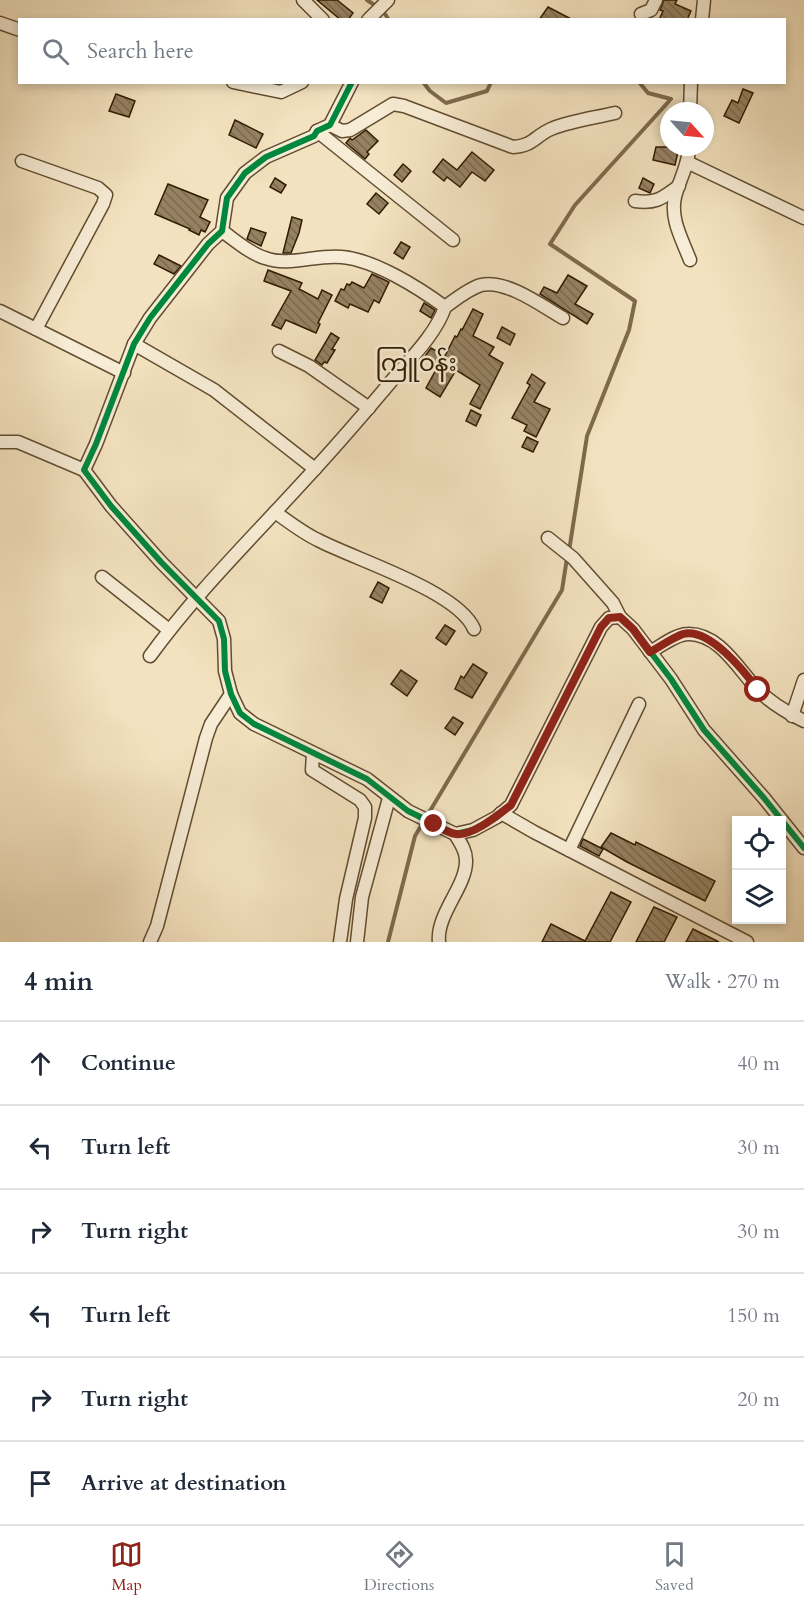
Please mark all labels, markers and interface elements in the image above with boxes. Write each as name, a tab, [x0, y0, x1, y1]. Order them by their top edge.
search box	[18, 18, 786, 84]
icon: search	[39, 35, 72, 68]
text: Search here	[87, 36, 194, 66]
north arrow	[660, 102, 714, 156]
district label: ကြူဝန်း	[375, 347, 457, 382]
route start	[744, 676, 770, 702]
route end	[420, 810, 446, 836]
map controls	[732, 816, 786, 924]
button: locate	[732, 816, 786, 870]
button: layers	[732, 870, 786, 924]
text: 4 min	[24, 964, 93, 999]
text: Walk · 270 m	[665, 968, 780, 995]
icon: ahead	[24, 1047, 57, 1080]
text: Continue	[81, 1048, 176, 1078]
text: 40 m	[737, 1050, 780, 1077]
icon: left	[24, 1131, 57, 1164]
text: Turn left	[81, 1132, 170, 1162]
text: 30 m	[737, 1134, 780, 1161]
icon: right	[24, 1215, 57, 1248]
text: Turn right	[81, 1216, 188, 1246]
text: 30 m	[737, 1218, 780, 1245]
icon: left	[24, 1299, 57, 1332]
text: Turn left	[81, 1300, 170, 1330]
text: 150 m	[727, 1302, 780, 1329]
icon: right	[24, 1383, 57, 1416]
text: Turn right	[81, 1384, 188, 1414]
text: 20 m	[737, 1386, 780, 1413]
icon: arrive	[24, 1467, 57, 1500]
text: Arrive at destination	[81, 1468, 286, 1498]
tab: Map	[110, 1538, 143, 1596]
tab: Directions	[364, 1538, 434, 1596]
tab: Saved	[655, 1538, 694, 1596]

